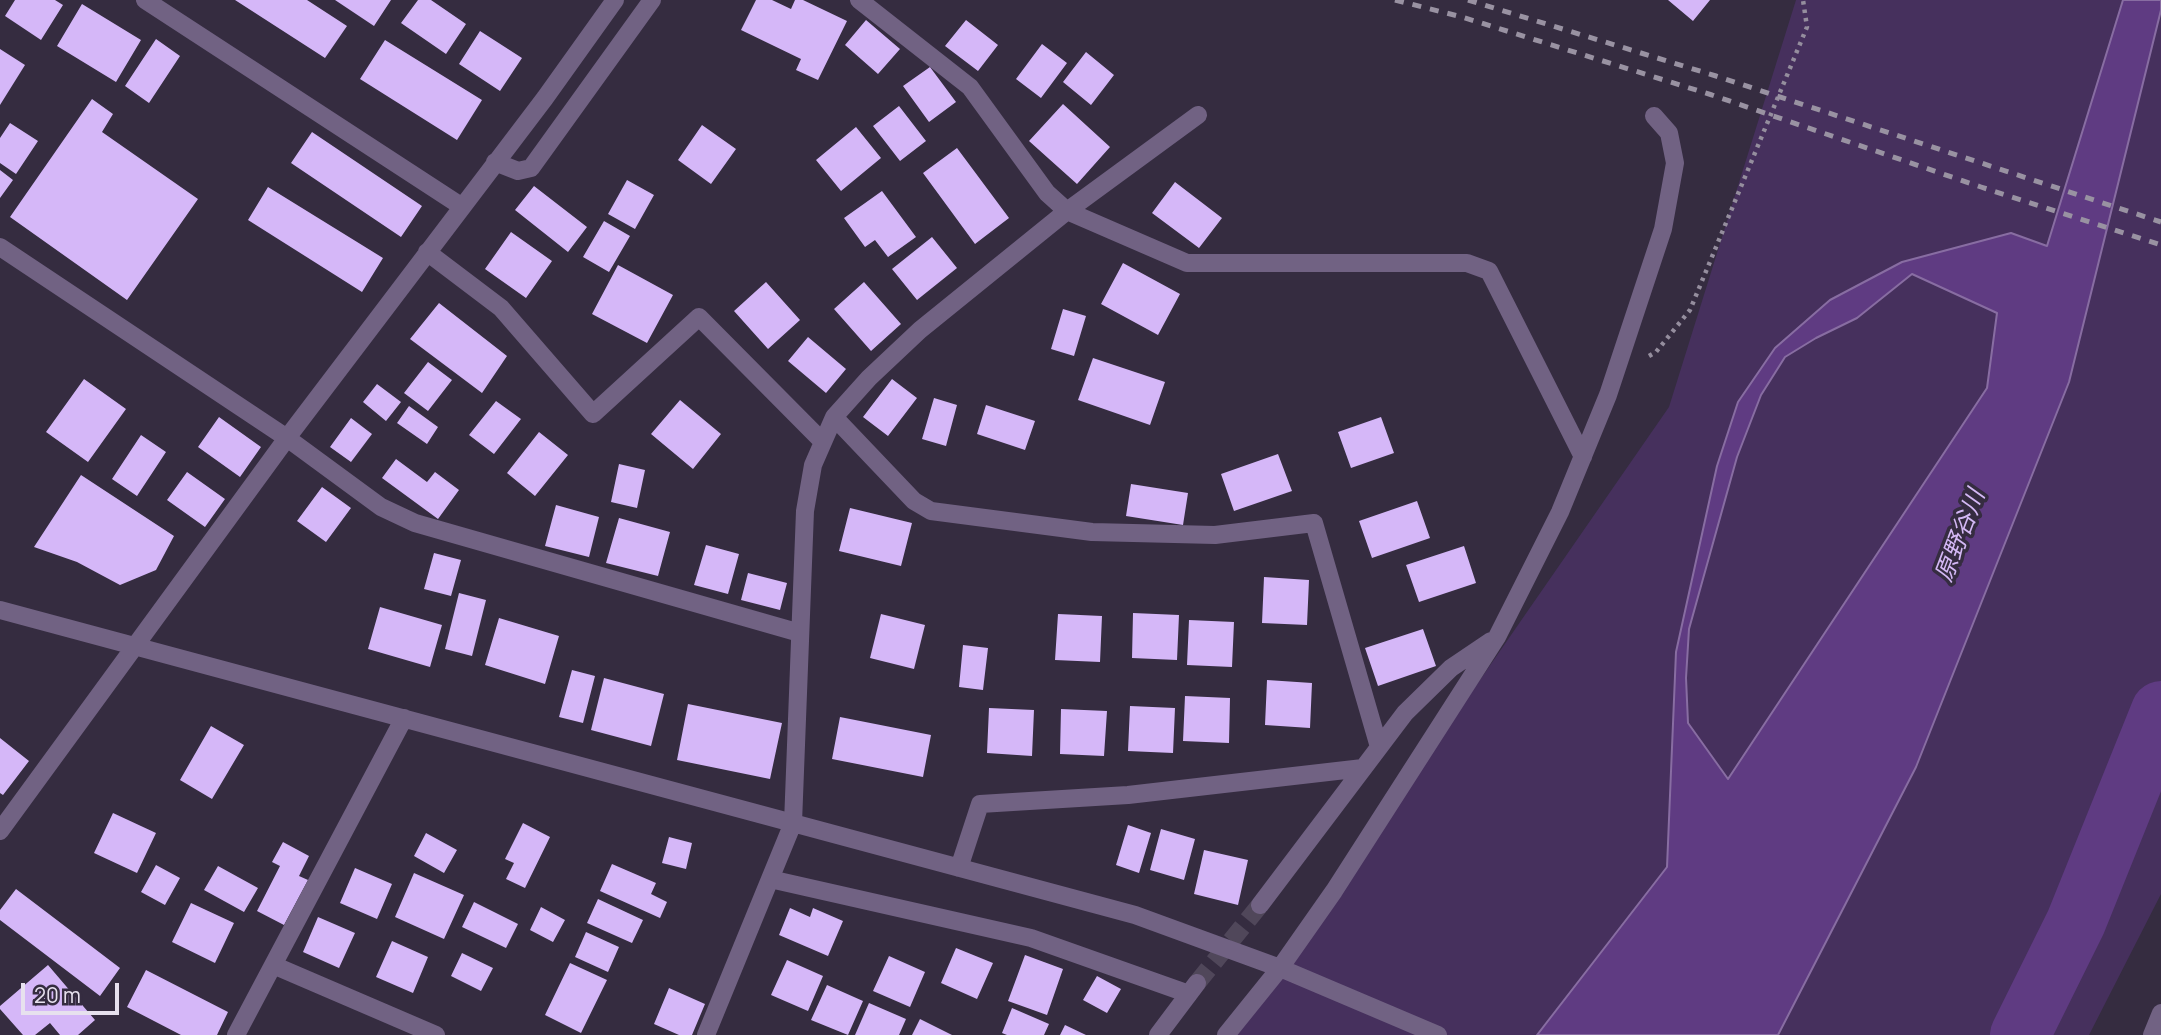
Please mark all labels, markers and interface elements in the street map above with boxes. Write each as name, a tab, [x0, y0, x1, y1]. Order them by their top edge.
water label: 原野谷川	[1930, 486, 1992, 586]
scale bar	[24, 968, 122, 1012]
text: 20 m	[34, 981, 81, 1009]

